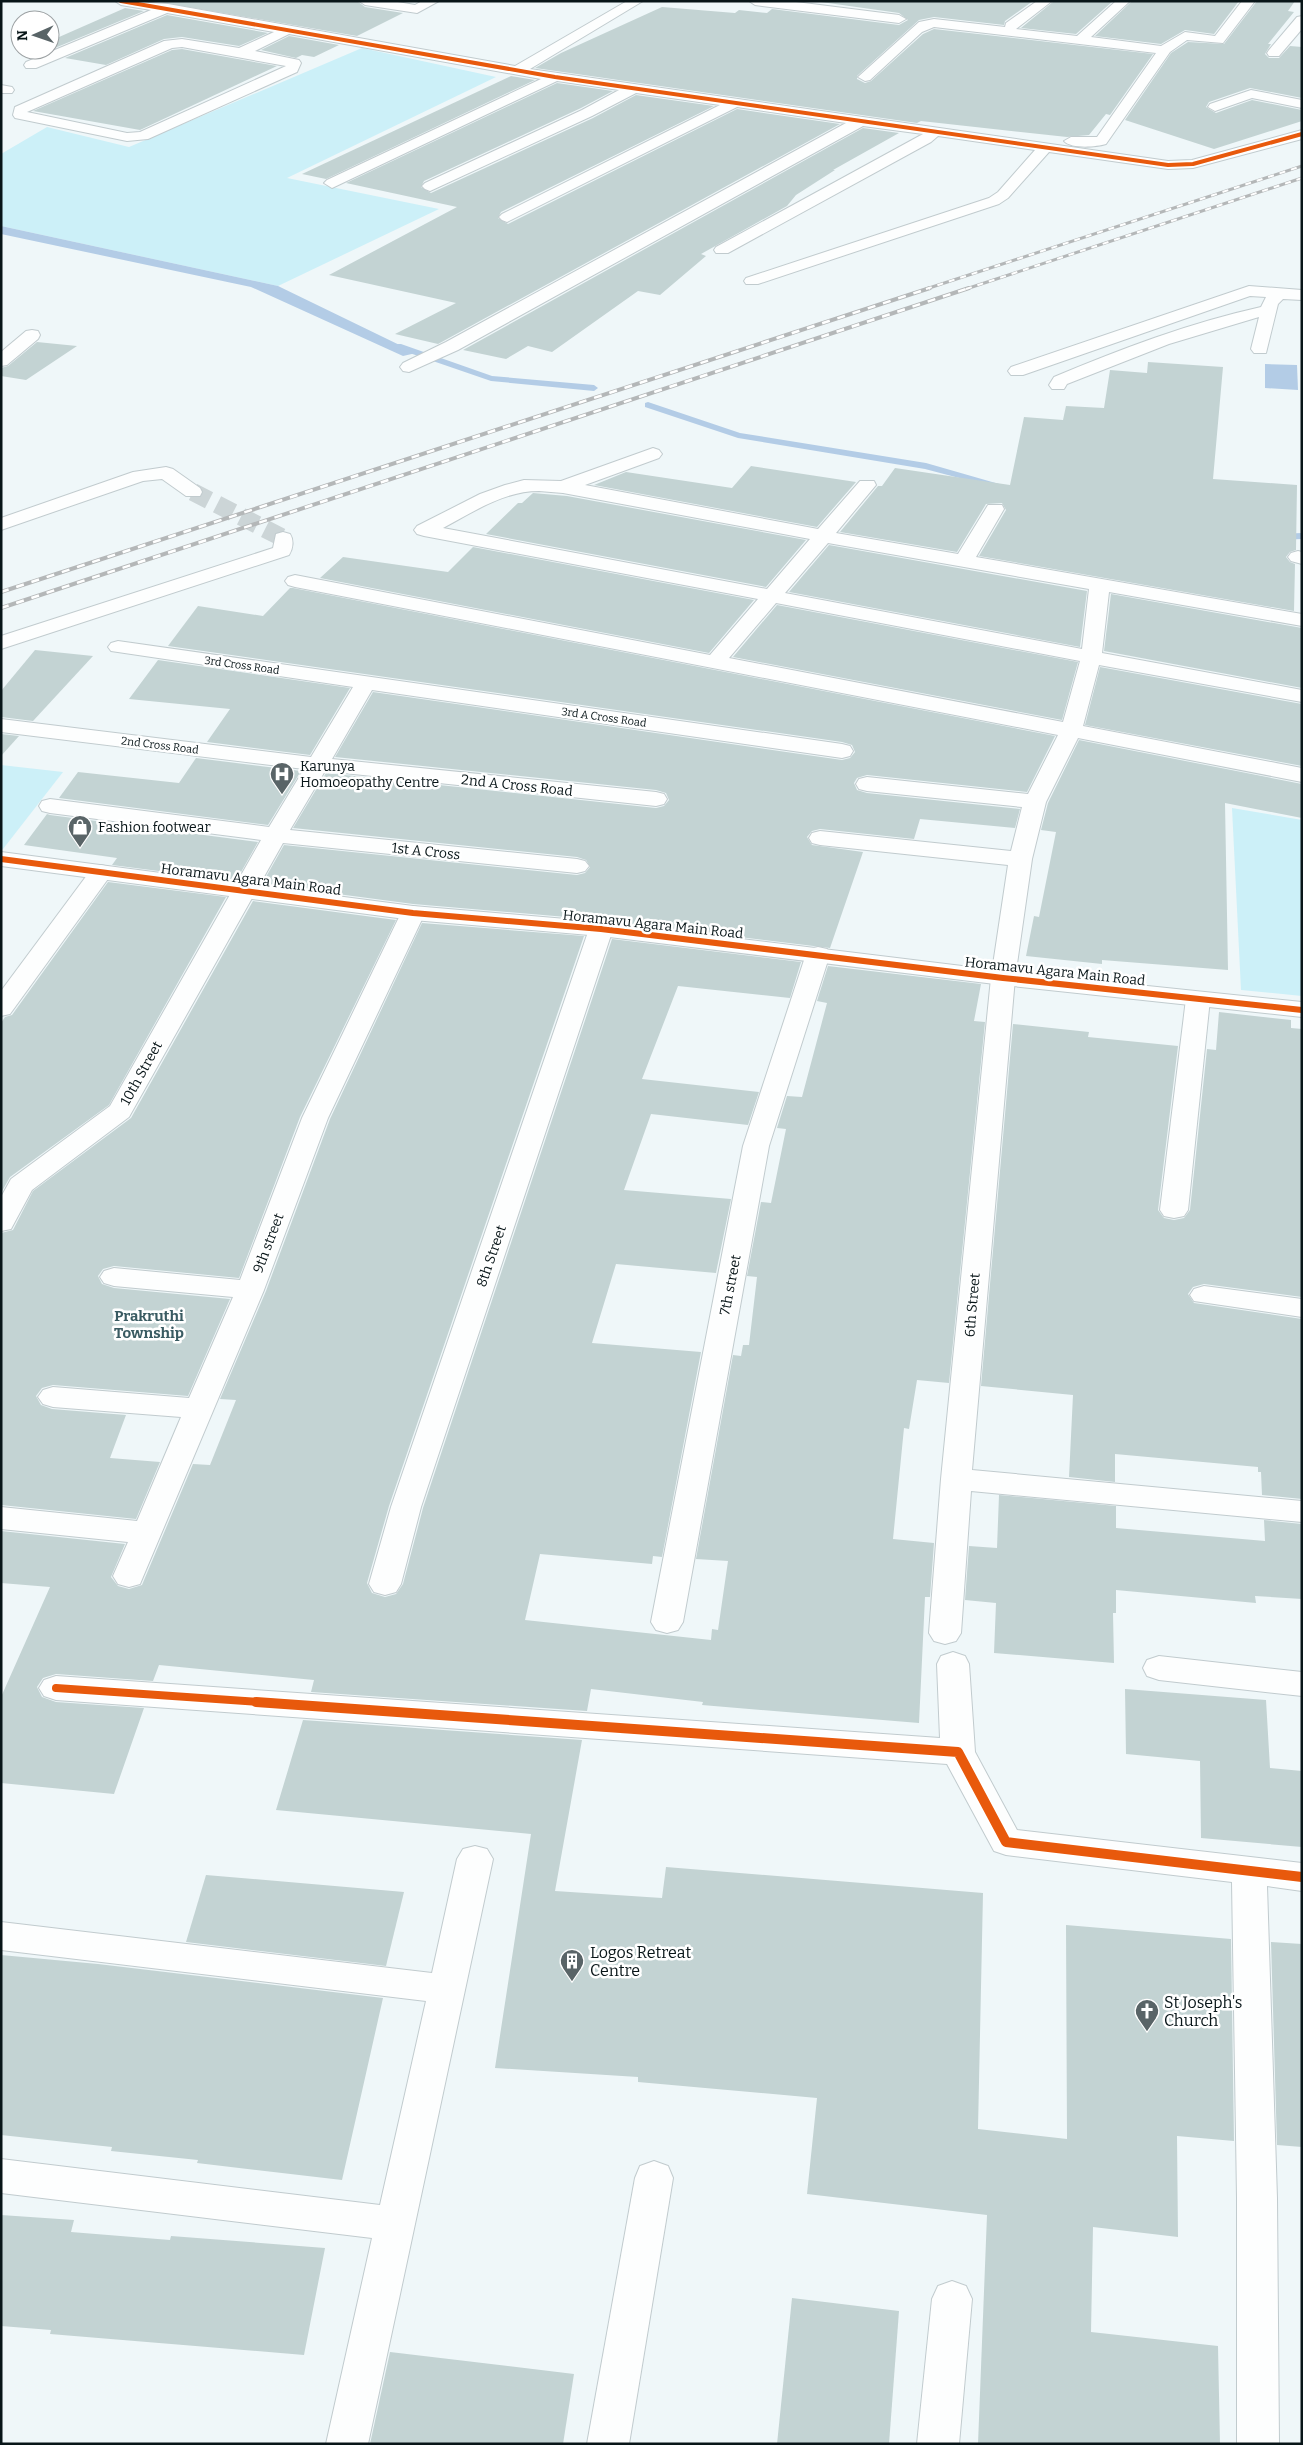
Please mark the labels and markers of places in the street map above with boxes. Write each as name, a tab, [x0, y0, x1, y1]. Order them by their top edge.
place label: Karunya Homoeopathy Centre	[300, 758, 439, 791]
hospital icon: Karunya Homoeopathy Centre	[269, 761, 295, 795]
shop icon: Fashion footwear	[67, 814, 93, 848]
place label: Fashion footwear	[98, 819, 211, 836]
place label: Logos Retreat Centre	[590, 1943, 692, 1980]
building icon: Logos Retreat Centre	[559, 1948, 585, 1982]
place label: St Joseph's Church	[1164, 1993, 1242, 2030]
church icon: St Joseph's Church	[1134, 1998, 1160, 2032]

